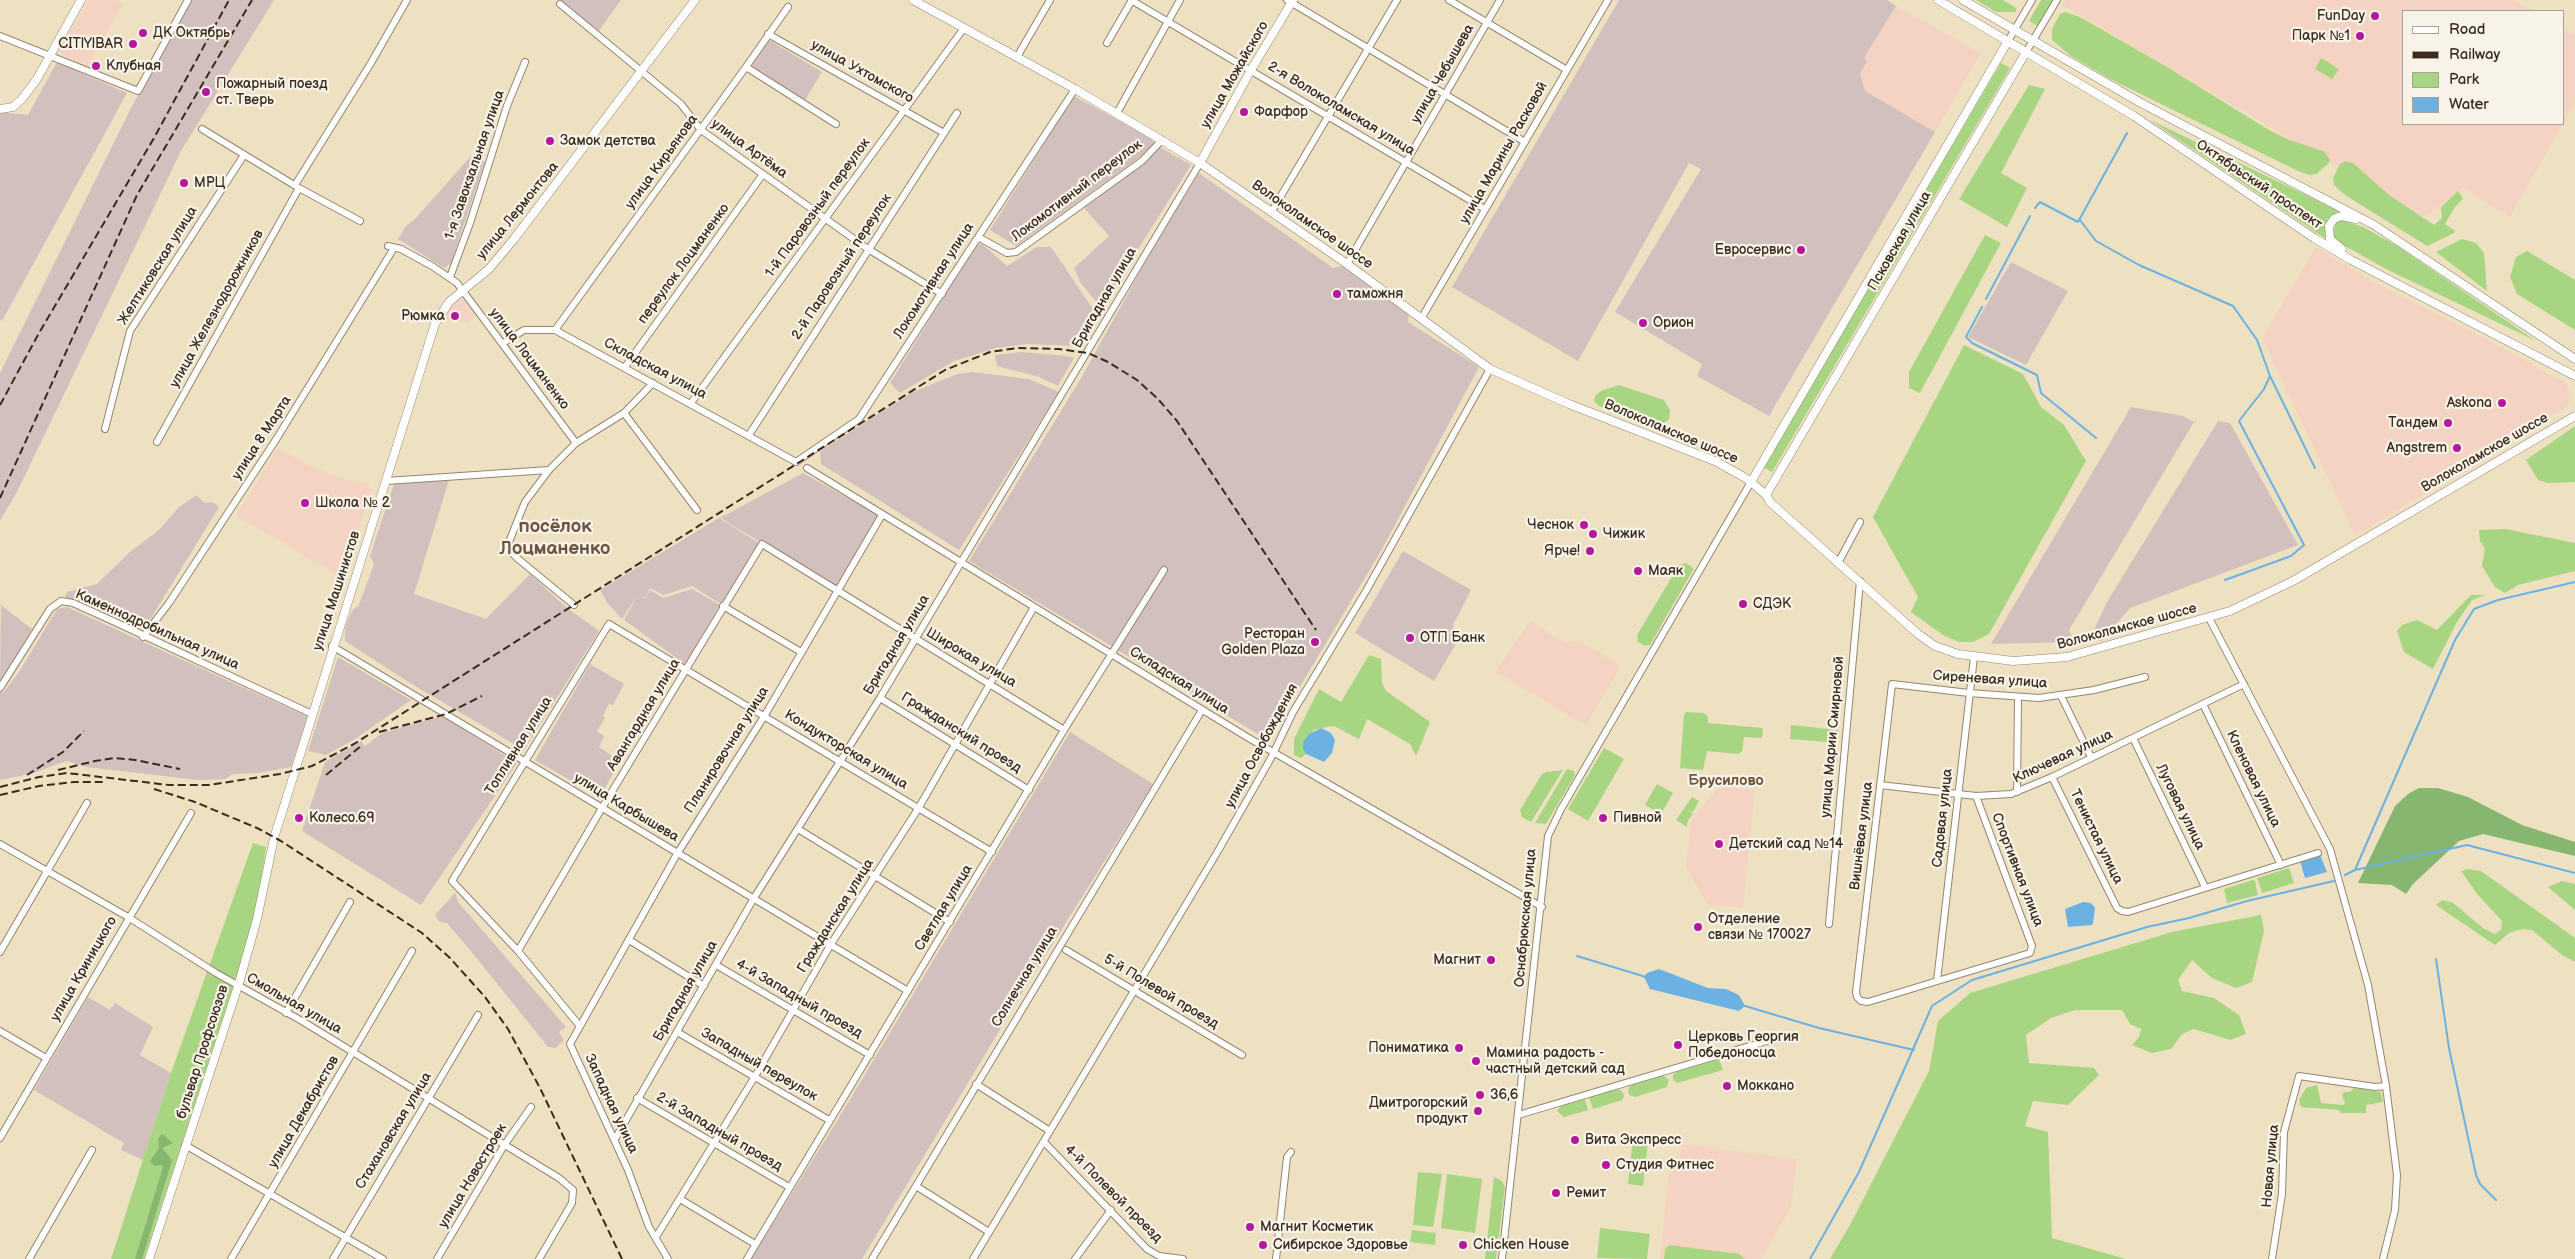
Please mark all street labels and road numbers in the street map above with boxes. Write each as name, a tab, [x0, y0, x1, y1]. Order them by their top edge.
street label: улица Можайского	[1197, 18, 1273, 132]
street label: улица Чебышева	[1408, 21, 1478, 127]
street label: улица Ухтомского	[808, 37, 916, 107]
street label: 2-я Волоколамская улица	[1264, 58, 1418, 160]
street label: улица Марины Расковой	[1456, 79, 1552, 227]
street label: 1-я Завокзальная улица	[441, 88, 509, 242]
street label: улица Кирьянова	[622, 111, 702, 213]
street label: улица Артёма	[708, 116, 790, 182]
street label: 1-й Паровозный переулок	[762, 135, 874, 281]
street label: Локомотивный переулок	[1008, 136, 1146, 246]
street label: Октябрьский проспект	[2193, 137, 2325, 233]
street label: улица Лермонтова	[473, 159, 563, 263]
street label: Волоколамское шоссе	[1248, 177, 1376, 273]
street label: Псковская улица	[1865, 188, 1935, 294]
street label: 2-й Паровозный переулок	[788, 191, 896, 343]
street label: переулок Лоцманенко	[635, 201, 733, 327]
street label: Желтиковская улица	[115, 204, 201, 328]
street label: Локомотивная улица	[890, 220, 978, 342]
street label: улица Железнодорожников	[166, 227, 268, 391]
street label: Бригадная улица	[1069, 245, 1141, 351]
street label: улица Лоцманенко	[485, 305, 573, 413]
street label: Складская улица	[601, 335, 709, 403]
street label: улица 8 Марта	[229, 393, 295, 483]
street label: Волоколамское шоссе	[1602, 396, 1740, 468]
street label: Волоколамское шоссе	[2419, 410, 2551, 496]
street label: улица Машинистов	[310, 529, 364, 653]
street label: Каменнодробильная улица	[72, 586, 242, 674]
street label: Бригадная улица	[860, 592, 934, 698]
street label: Волоколамское шоссе	[2055, 600, 2199, 654]
street label: Широкая улица	[923, 624, 1019, 692]
street label: Складская улица	[1126, 644, 1232, 718]
street label: Авангардная улица	[604, 656, 684, 774]
street label: улица Марии Смирновой	[1818, 656, 1848, 818]
street label: Сиреневая улица	[1932, 668, 2048, 692]
street label: улица Освобождения	[1222, 681, 1302, 811]
street label: Планировочная улица	[681, 684, 773, 816]
street label: Гражданский проезд	[898, 689, 1024, 777]
street label: Топливная улица	[482, 694, 556, 798]
street label: Кондукторская улица	[781, 707, 911, 793]
street label: Ключевая улица	[2010, 726, 2116, 788]
street label: Кленовая улица	[2222, 728, 2284, 830]
street label: Луговая улица	[2152, 761, 2208, 853]
street label: Садовая улица	[1929, 768, 1957, 868]
street label: улица Карбышева	[570, 770, 682, 846]
street label: Вишнёвая улица	[1847, 781, 1877, 891]
street label: Тенистая улица	[2066, 787, 2126, 887]
street label: Спортивная улица	[1988, 811, 2046, 929]
street label: Оснабрюкская улица	[1512, 848, 1540, 988]
street label: Гражданская улица	[794, 856, 878, 976]
street label: Светлая улица	[912, 862, 976, 954]
street label: улица Криницкого	[47, 914, 121, 1024]
street label: Солнечная улица	[988, 924, 1062, 1030]
street label: Бригадная улица	[650, 938, 722, 1044]
street label: 5-й Полевой проезд	[1100, 951, 1222, 1033]
street label: 4-й Западный проезд	[733, 956, 865, 1042]
street label: Смольная улица	[243, 970, 345, 1038]
street label: бульвар Профсоюзов	[173, 983, 233, 1121]
street label: Западный переулок	[698, 1025, 820, 1105]
street label: Западная улица	[581, 1052, 641, 1156]
street label: улица Декабристов	[265, 1053, 343, 1171]
street label: Стахановская улица	[352, 1069, 436, 1193]
street label: 2-й Западный проезд	[653, 1089, 785, 1175]
street label: улица Новостроек	[435, 1121, 511, 1231]
street label: Новая улица	[2259, 1124, 2283, 1208]
street label: 4-й Полевой проезд	[1061, 1142, 1165, 1246]

